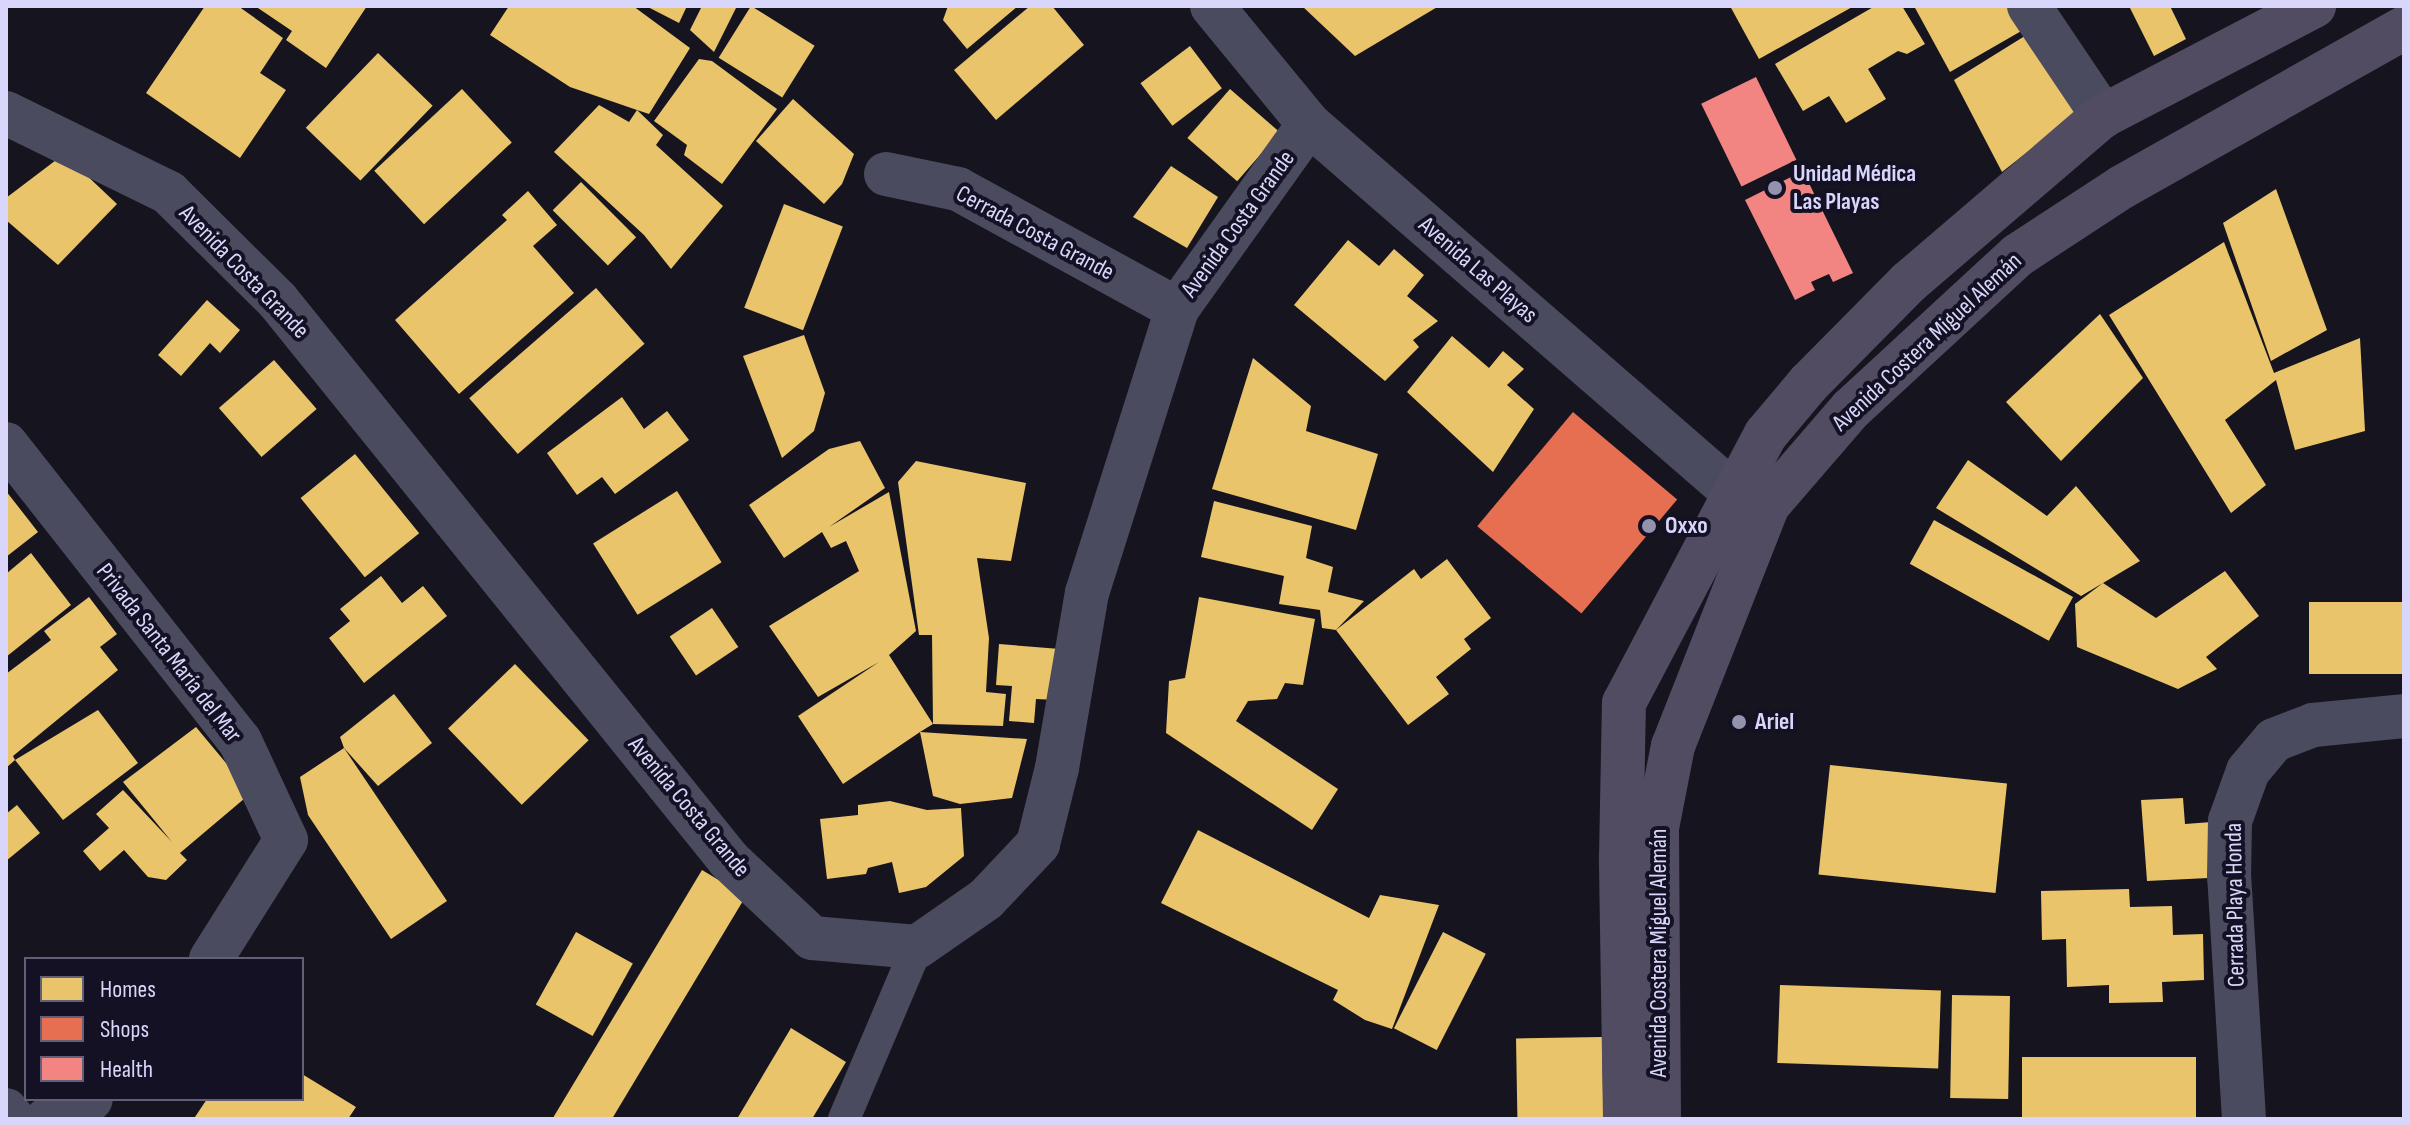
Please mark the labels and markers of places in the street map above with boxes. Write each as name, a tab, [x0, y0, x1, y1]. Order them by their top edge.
place label: Unidad Médica Las Playas	[1793, 160, 1916, 216]
marker: Unidad Médica Las Playas	[1764, 177, 1786, 199]
place label: Oxxo	[1665, 512, 1708, 540]
marker: Oxxo	[1640, 517, 1658, 535]
place label: Ariel	[1755, 708, 1794, 736]
marker: Ariel	[1730, 713, 1748, 731]

